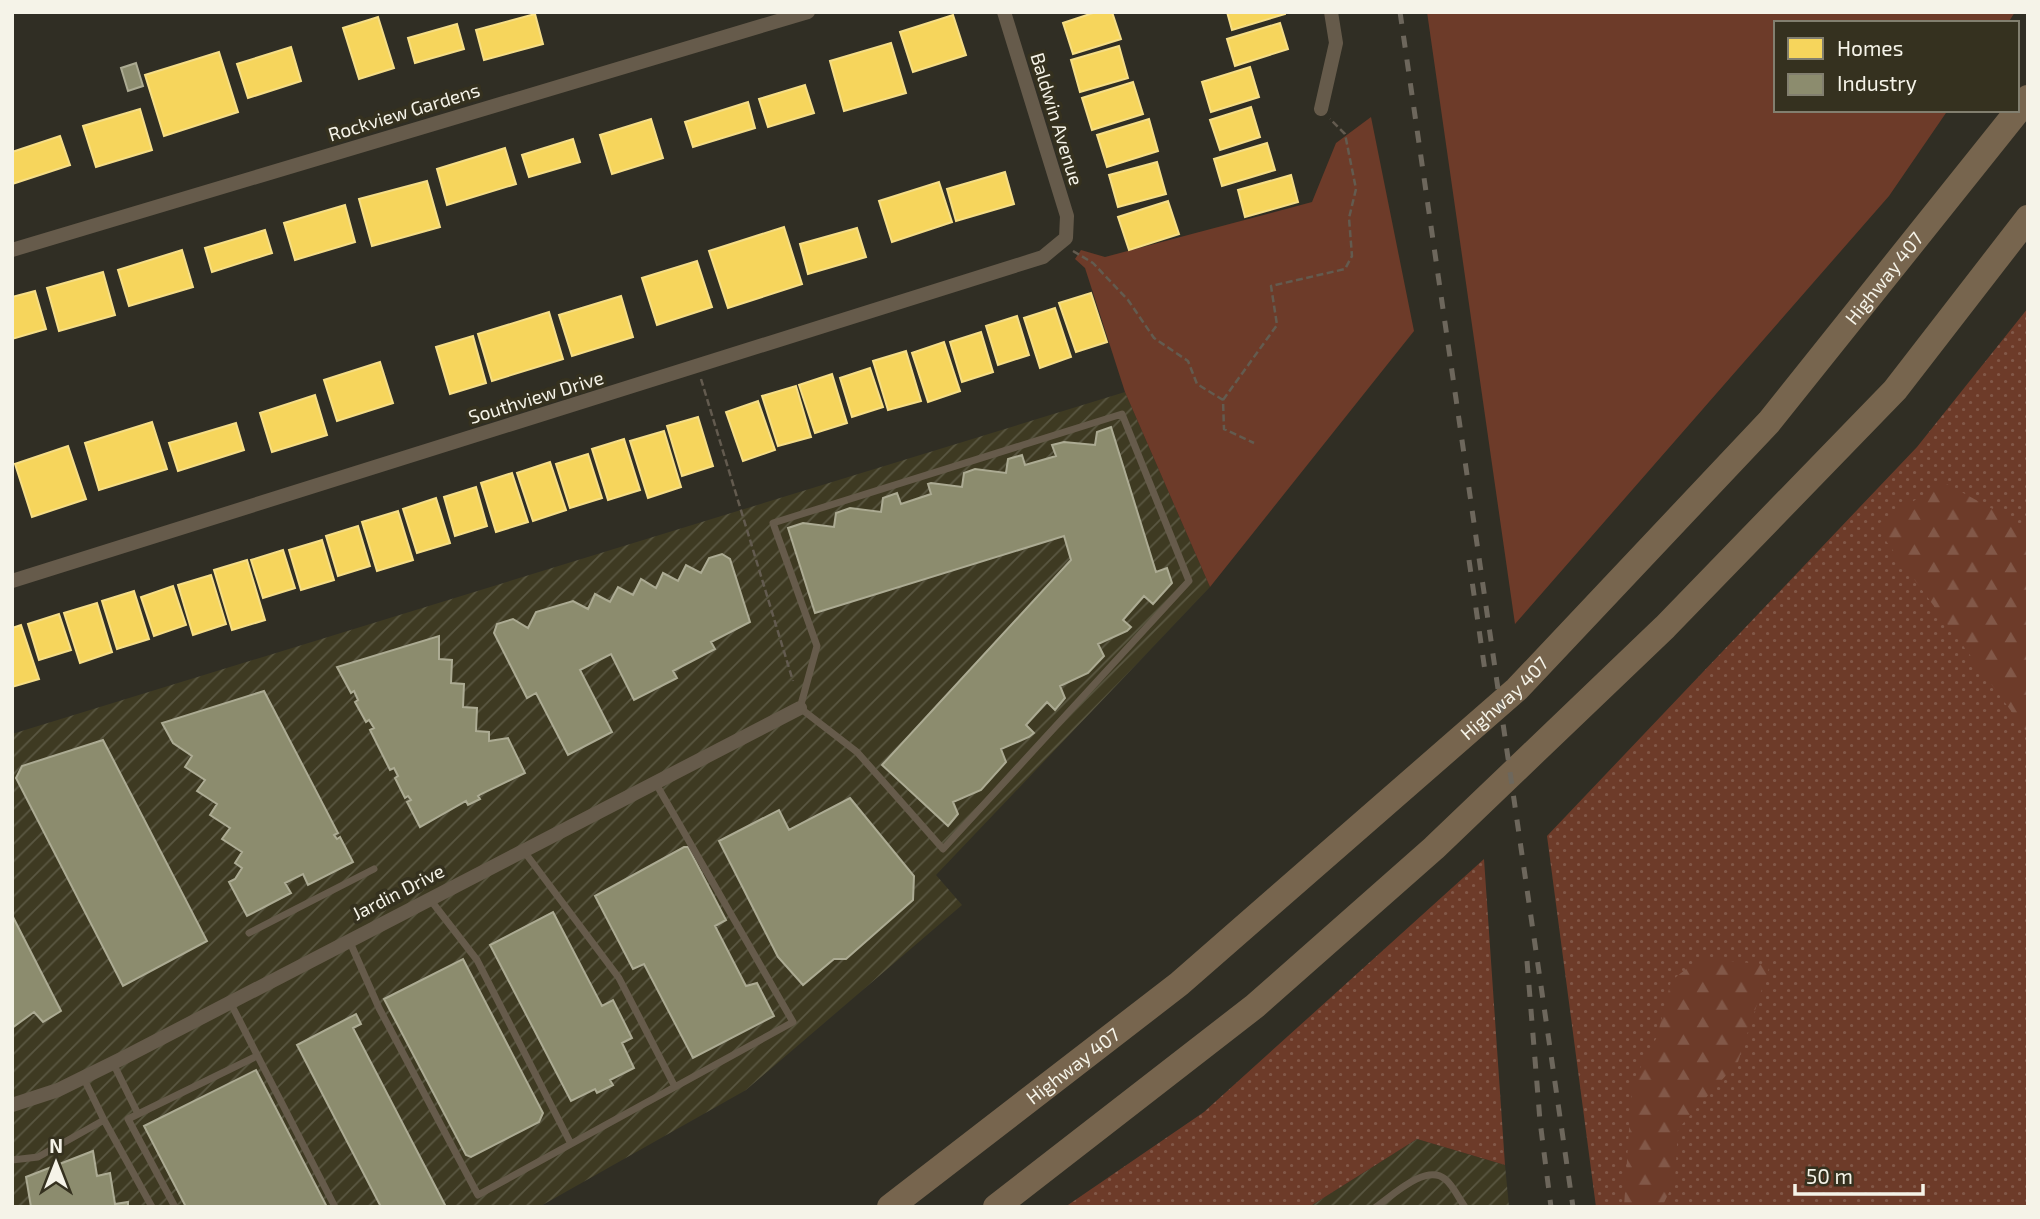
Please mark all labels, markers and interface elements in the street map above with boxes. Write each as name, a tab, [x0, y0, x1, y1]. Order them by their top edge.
legend	[1774, 21, 2019, 112]
text: Homes	[1837, 35, 1903, 60]
street label: Baldwin Avenue	[1026, 50, 1089, 188]
text: Industry	[1837, 70, 1917, 95]
street label: Rockview Gardens	[325, 78, 483, 146]
street label: Highway 407	[1840, 227, 1928, 329]
street label: Southview Drive	[465, 365, 606, 428]
street label: Highway 407	[1455, 651, 1553, 744]
street label: Jardin Drive	[348, 859, 448, 925]
street label: Highway 407	[1021, 1022, 1124, 1109]
north arrow	[21, 1128, 91, 1198]
text: N	[49, 1134, 63, 1157]
scale bar	[1795, 1152, 1923, 1196]
text: 50 m	[1806, 1163, 1853, 1188]

